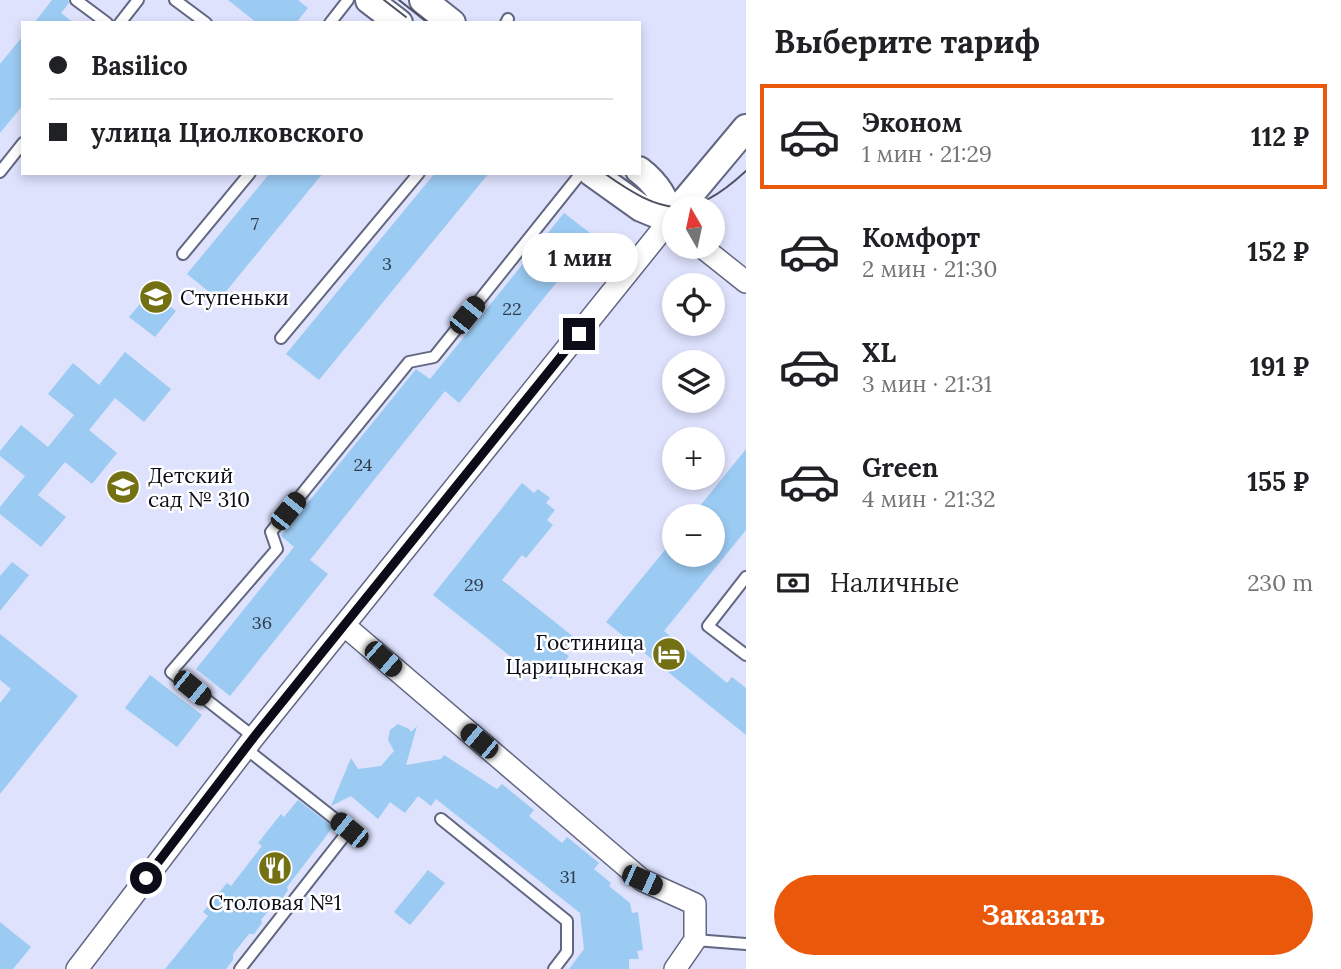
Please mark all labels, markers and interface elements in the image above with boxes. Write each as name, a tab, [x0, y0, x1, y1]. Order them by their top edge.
text: Выберите тариф	[774, 21, 1040, 62]
text: Basilico	[91, 49, 188, 82]
icon: car	[778, 105, 841, 168]
text: Эконом	[862, 106, 962, 139]
text: улица Циолковского	[91, 116, 364, 149]
text: 112 ₽	[1251, 120, 1309, 153]
text: 1 мин · 21:29	[862, 139, 992, 168]
north arrow	[662, 196, 724, 259]
map controls	[662, 196, 725, 567]
house number: 7	[251, 212, 259, 235]
icon: car	[778, 220, 841, 283]
text: Комфорт	[862, 221, 980, 254]
callout: 1 мин	[521, 232, 637, 282]
text: 152 ₽	[1248, 235, 1309, 268]
text: 1 мин	[548, 243, 612, 272]
house number: 3	[382, 252, 392, 275]
text: 2 мин · 21:30	[862, 254, 998, 283]
button: locate	[662, 273, 725, 336]
school or university icon: Ступеньки	[137, 278, 175, 316]
place label: Ступеньки	[180, 284, 289, 311]
car	[446, 292, 489, 338]
house number: 22	[502, 297, 522, 320]
route end	[563, 318, 595, 350]
icon: car	[778, 335, 841, 398]
text: XL	[862, 336, 896, 369]
button: layers	[662, 350, 725, 413]
text: 191 ₽	[1250, 350, 1309, 383]
text: 3 мин · 21:31	[862, 369, 992, 398]
button: +	[662, 427, 725, 490]
icon: car	[778, 450, 841, 513]
text: Green	[862, 451, 938, 484]
house number: 24	[353, 453, 373, 476]
place label: Детский сад № 310	[148, 462, 250, 513]
text: 155 ₽	[1247, 465, 1309, 498]
school or university icon: Детский сад № 310	[104, 468, 142, 506]
text: 4 мин · 21:32	[862, 484, 996, 513]
car	[267, 488, 310, 534]
button: −	[662, 504, 725, 567]
icon: cash	[774, 564, 812, 602]
text: Наличные	[830, 566, 959, 599]
text: 230 m	[1247, 568, 1313, 597]
house number: 29	[464, 573, 484, 596]
house number: 36	[252, 611, 272, 634]
place label: Гостиница Царицынская	[505, 629, 644, 680]
hotel icon: Гостиница Царицынская	[650, 635, 688, 673]
car	[361, 637, 406, 681]
car	[170, 667, 215, 709]
car	[457, 719, 502, 763]
car	[327, 809, 372, 851]
restaurant icon: Столовая №1	[256, 849, 294, 887]
route start	[130, 862, 162, 894]
car	[619, 862, 666, 898]
house number: 31	[560, 865, 576, 888]
button: Заказать	[774, 875, 1313, 955]
place label: Столовая №1	[209, 889, 341, 916]

